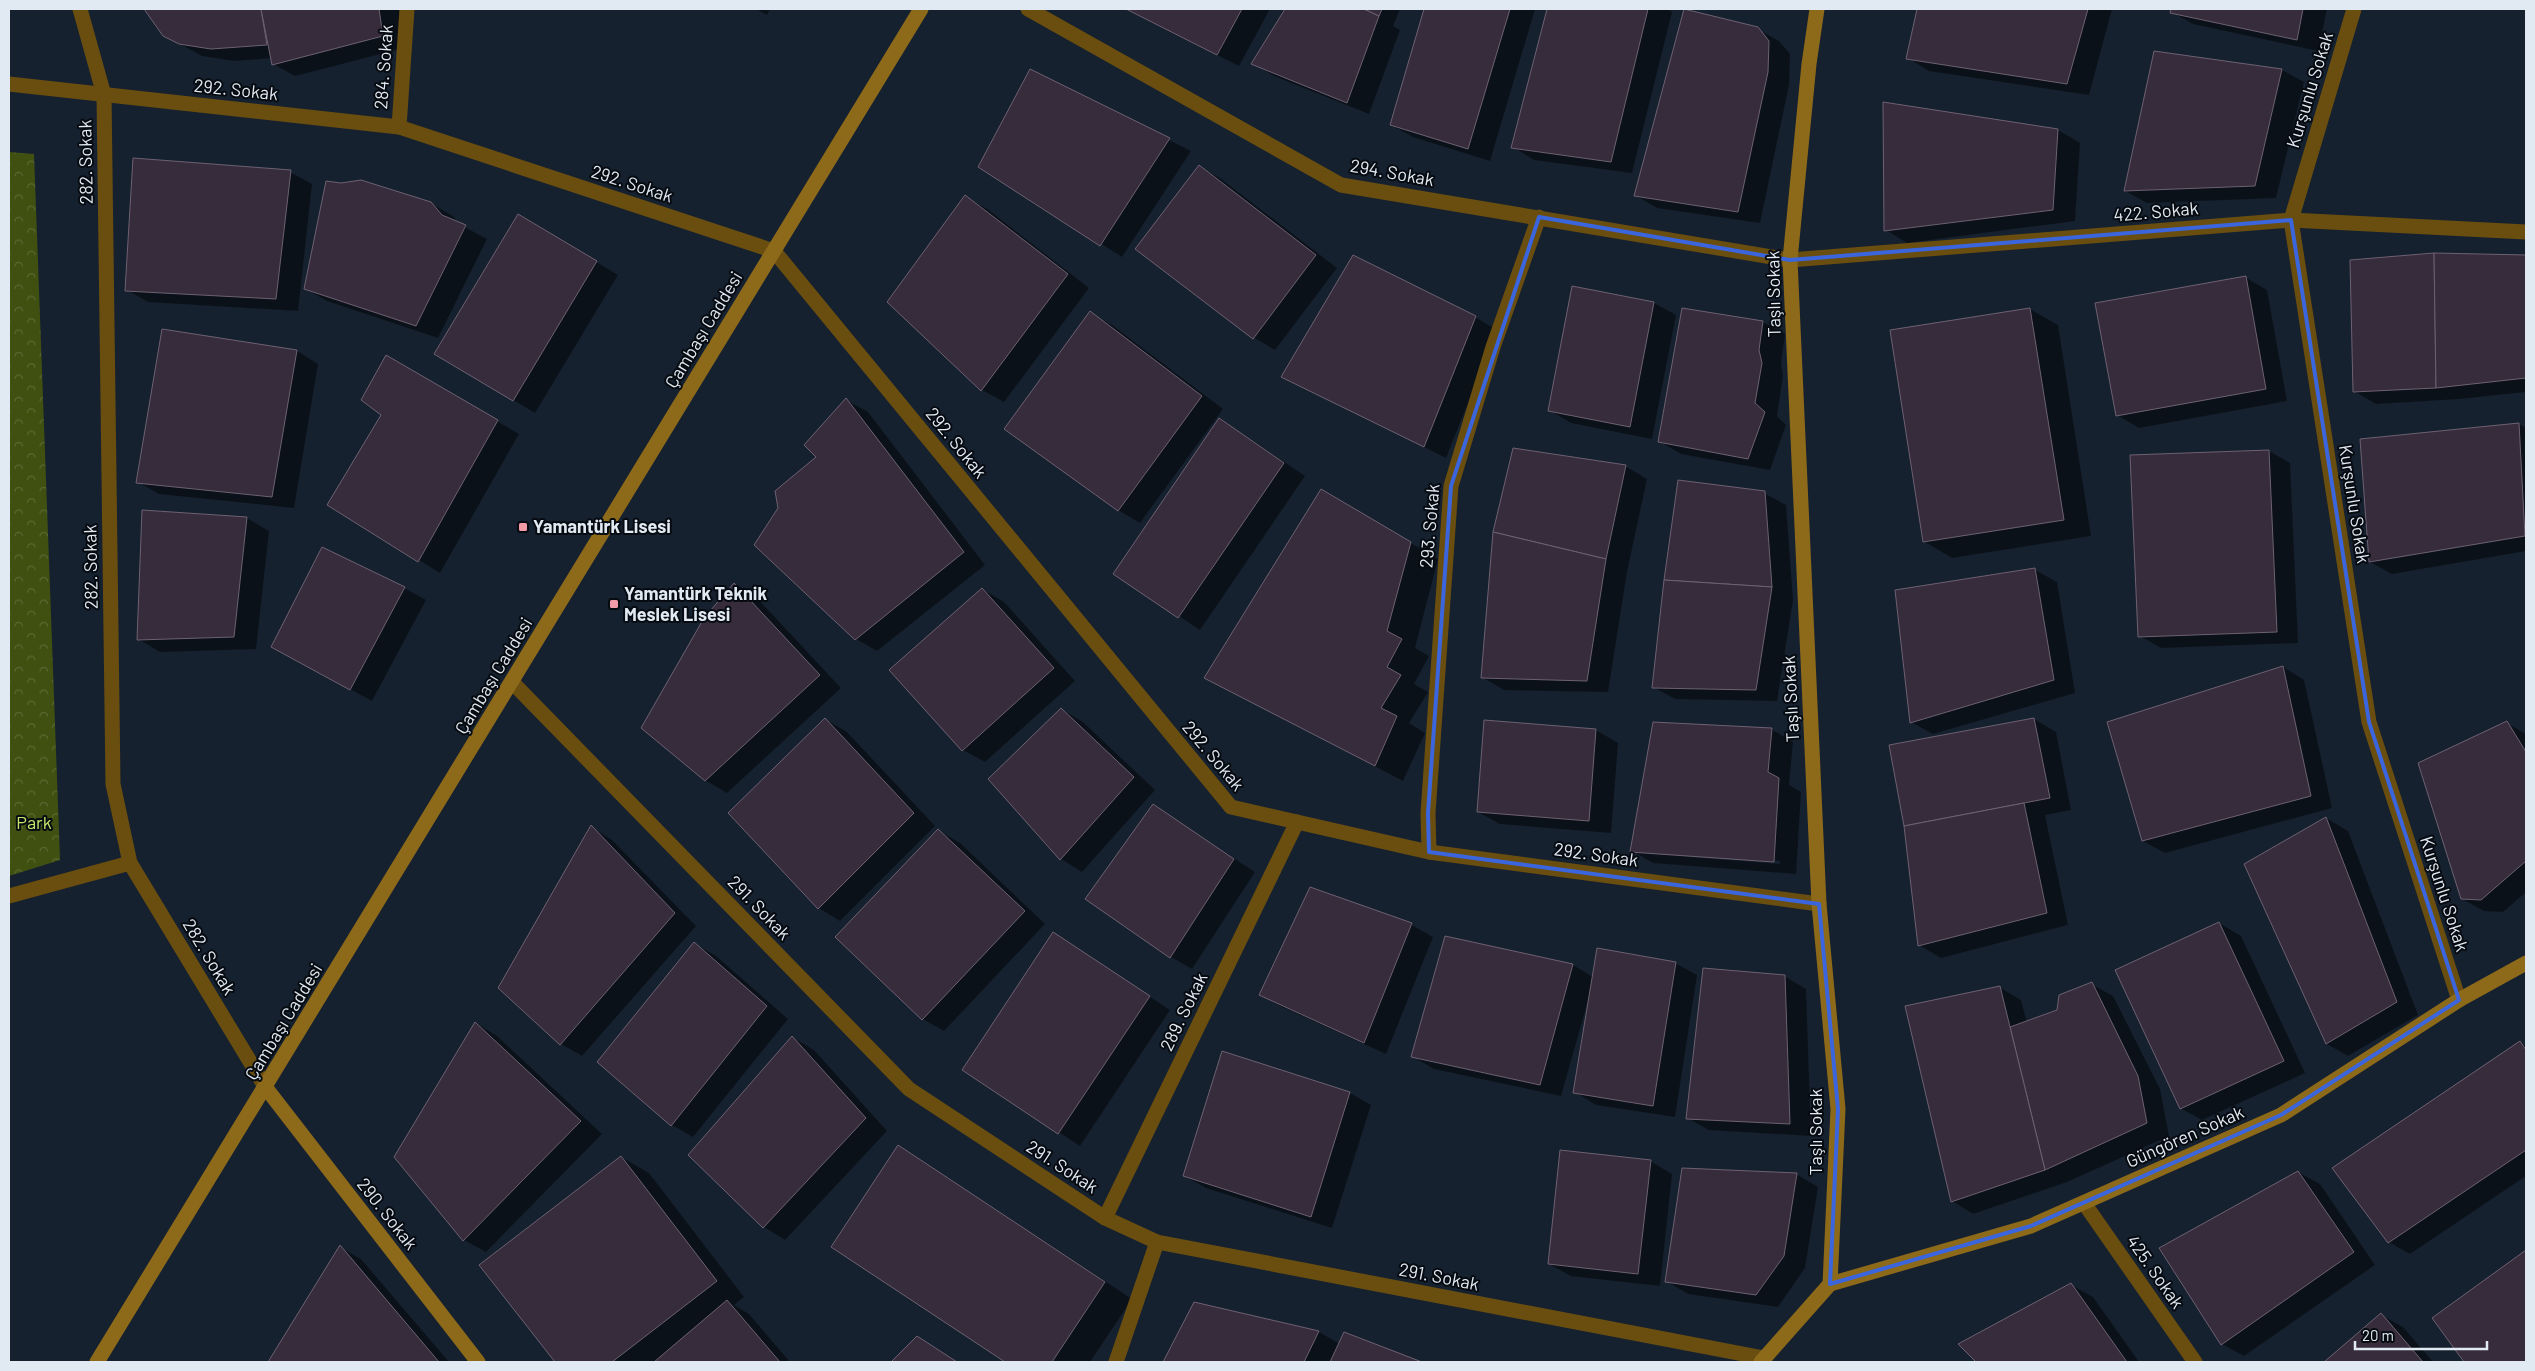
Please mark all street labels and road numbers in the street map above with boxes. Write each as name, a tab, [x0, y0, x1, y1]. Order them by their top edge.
street label: 284. Sokak	[369, 24, 397, 110]
street label: Kurşunlu Sokak	[2281, 29, 2337, 150]
street label: 292. Sokak	[193, 74, 279, 104]
street label: 282. Sokak	[73, 119, 97, 205]
street label: 294. Sokak	[1348, 154, 1436, 190]
street label: 292. Sokak	[589, 160, 676, 207]
street label: 422. Sokak	[2113, 196, 2199, 226]
street label: Taşlı Sokak	[1761, 250, 1785, 338]
street label: Çambaşı Caddesi	[660, 267, 747, 392]
street label: 292. Sokak	[922, 403, 992, 482]
street label: Kurşunlu Sokak	[2335, 443, 2375, 565]
street label: 293. Sokak	[1414, 483, 1444, 569]
street label: 282. Sokak	[78, 524, 102, 610]
street label: Çambaşı Caddesi	[450, 613, 537, 738]
street label: Taşlı Sokak	[1777, 655, 1803, 743]
street label: 292. Sokak	[1178, 716, 1249, 795]
street label: Kurşunlu Sokak	[2416, 833, 2474, 954]
street label: 292. Sokak	[1553, 837, 1640, 871]
street label: 291. Sokak	[724, 871, 796, 944]
street label: 282. Sokak	[179, 915, 241, 998]
street label: Çambaşı Caddesi	[240, 959, 327, 1084]
street label: 289. Sokak	[1155, 969, 1211, 1054]
street label: Taşlı Sokak	[1804, 1089, 1826, 1175]
street label: Güngören Sokak	[2122, 1100, 2247, 1172]
street label: 291. Sokak	[1023, 1135, 1102, 1197]
street label: 290. Sokak	[353, 1173, 423, 1254]
street label: 425. Sokak	[2122, 1230, 2189, 1312]
street label: 291. Sokak	[1397, 1257, 1481, 1295]

